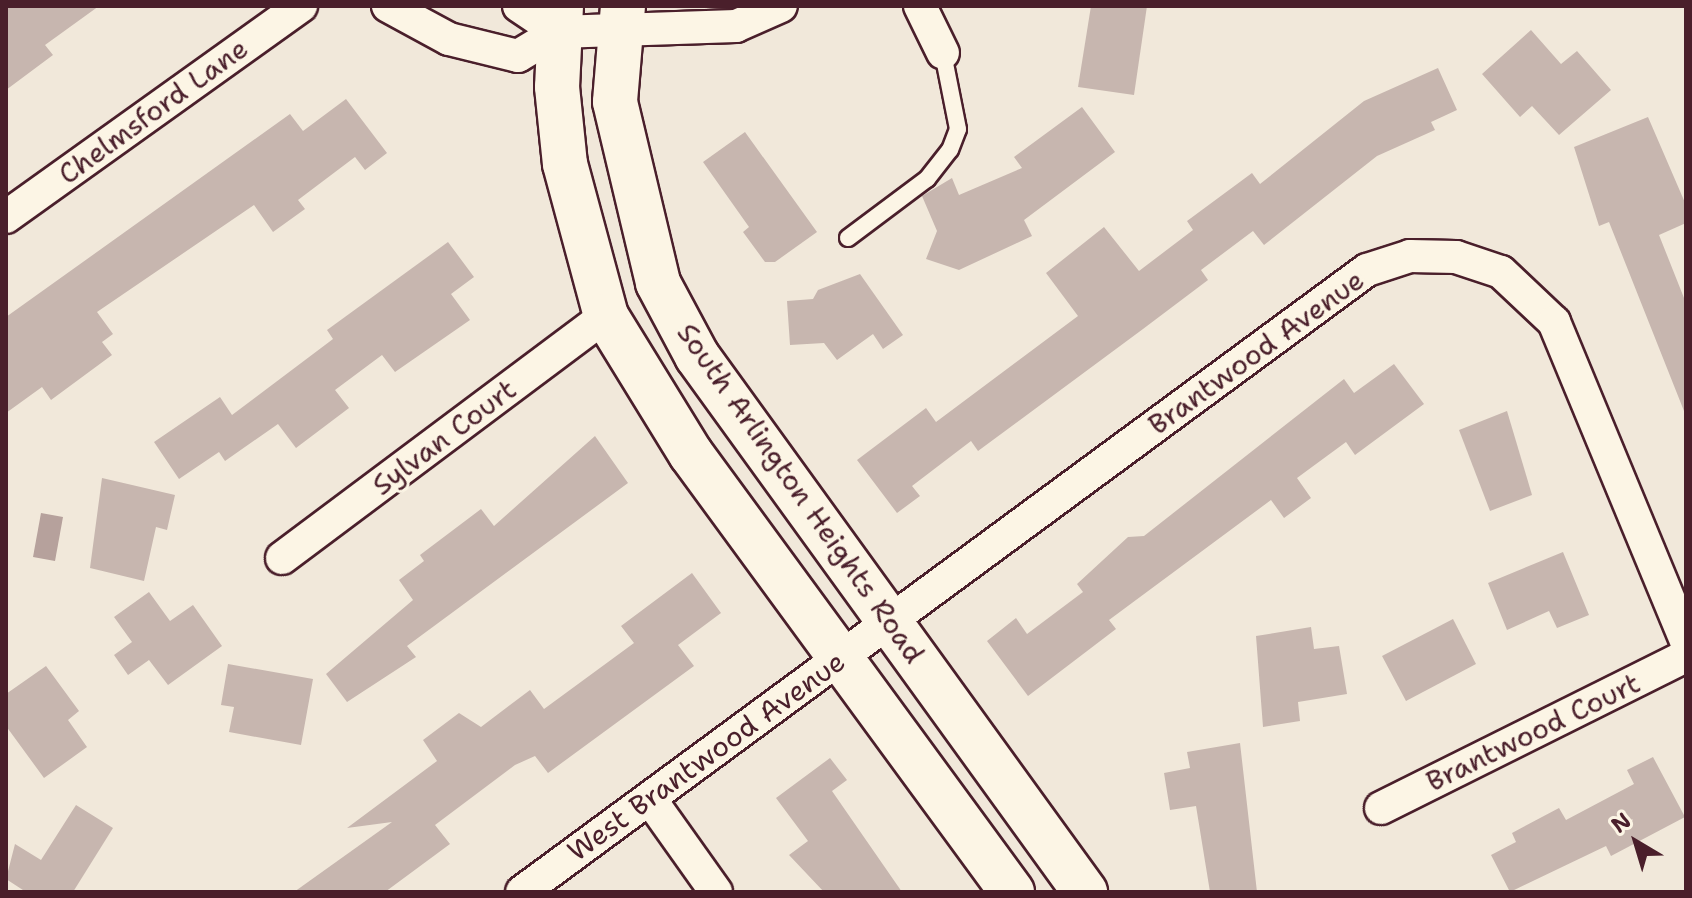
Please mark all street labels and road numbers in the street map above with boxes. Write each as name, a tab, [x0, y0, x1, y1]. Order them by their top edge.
street label: Chelmsford Lane	[52, 31, 254, 191]
street label: Brantwood Avenue	[1142, 263, 1370, 441]
street label: South Arlington Heights Road	[670, 317, 932, 669]
street label: Sylvan Court	[365, 372, 523, 502]
street label: West Brantwood Avenue	[561, 644, 851, 868]
street label: Brantwood Court	[1421, 666, 1645, 798]

